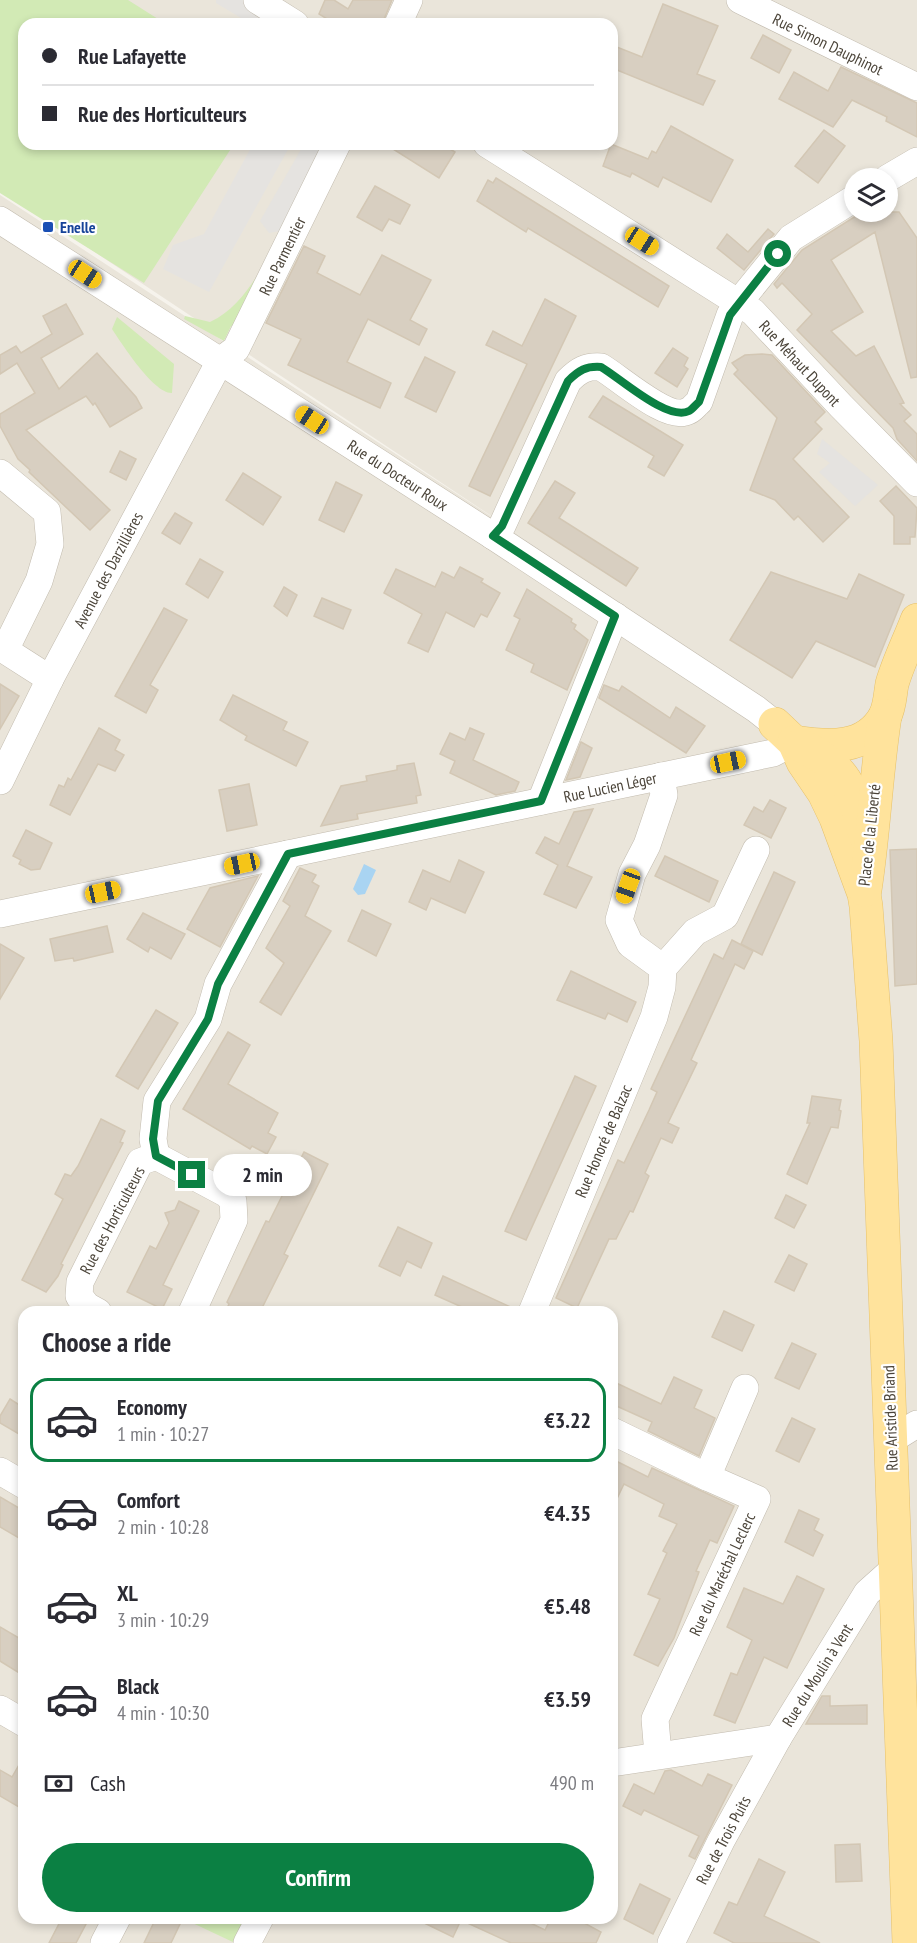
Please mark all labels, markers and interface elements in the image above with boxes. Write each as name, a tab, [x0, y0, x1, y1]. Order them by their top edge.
street label: Rue Simon Dauphinot	[770, 9, 887, 80]
text: Rue Lafayette	[78, 42, 186, 70]
text: Rue des Horticulteurs	[78, 100, 247, 128]
map controls	[844, 168, 898, 222]
button: layers	[844, 168, 898, 222]
street label: Rue Parmentier	[254, 213, 310, 299]
place label: Enelle	[60, 217, 96, 237]
marker: Enelle	[41, 220, 55, 234]
car	[622, 224, 662, 258]
route start	[764, 240, 791, 267]
car	[65, 257, 105, 291]
street label: Rue Méhaut Dupont	[755, 316, 845, 411]
car	[292, 403, 332, 437]
street label: Rue du Docteur Roux	[344, 435, 452, 515]
street label: Avenue des Darzillières	[69, 509, 147, 631]
car	[709, 749, 747, 775]
street label: Rue Lucien Léger	[562, 767, 659, 807]
street label: Place de la Liberté	[854, 783, 884, 887]
car	[223, 851, 261, 877]
car	[613, 866, 643, 906]
car	[84, 879, 122, 905]
street label: Rue Honoré de Balzac	[570, 1081, 636, 1201]
callout: 2 min	[213, 1154, 312, 1196]
route end	[178, 1161, 205, 1188]
text: 2 min	[242, 1162, 283, 1188]
street label: Rue des Horticulteurs	[75, 1163, 149, 1277]
text: Choose a ride	[42, 1325, 171, 1359]
street label: Rue Aristide Briand	[878, 1365, 902, 1471]
icon: car	[45, 1393, 99, 1447]
text: Economy	[117, 1393, 187, 1421]
text: €3.22	[544, 1406, 591, 1434]
text: 1 min · 10:27	[117, 1421, 209, 1447]
icon: car	[45, 1486, 99, 1540]
text: Comfort	[117, 1486, 180, 1514]
text: €4.35	[544, 1499, 591, 1527]
street label: Rue du Maréchal Leclerc	[685, 1509, 760, 1639]
text: 2 min · 10:28	[117, 1514, 209, 1540]
icon: car	[45, 1579, 99, 1633]
text: XL	[117, 1579, 138, 1607]
text: €5.48	[544, 1592, 591, 1620]
text: 3 min · 10:29	[117, 1607, 209, 1633]
street label: Rue du Moulin à Vent	[777, 1619, 857, 1730]
icon: car	[45, 1672, 99, 1726]
text: Black	[117, 1672, 159, 1700]
text: €3.59	[544, 1685, 591, 1713]
text: 4 min · 10:30	[117, 1700, 209, 1726]
icon: cash	[42, 1767, 75, 1800]
text: Cash	[90, 1769, 126, 1797]
text: 490 m	[550, 1770, 594, 1796]
street label: Rue de Trois Puits	[691, 1792, 755, 1888]
button: Confirm	[42, 1843, 594, 1912]

